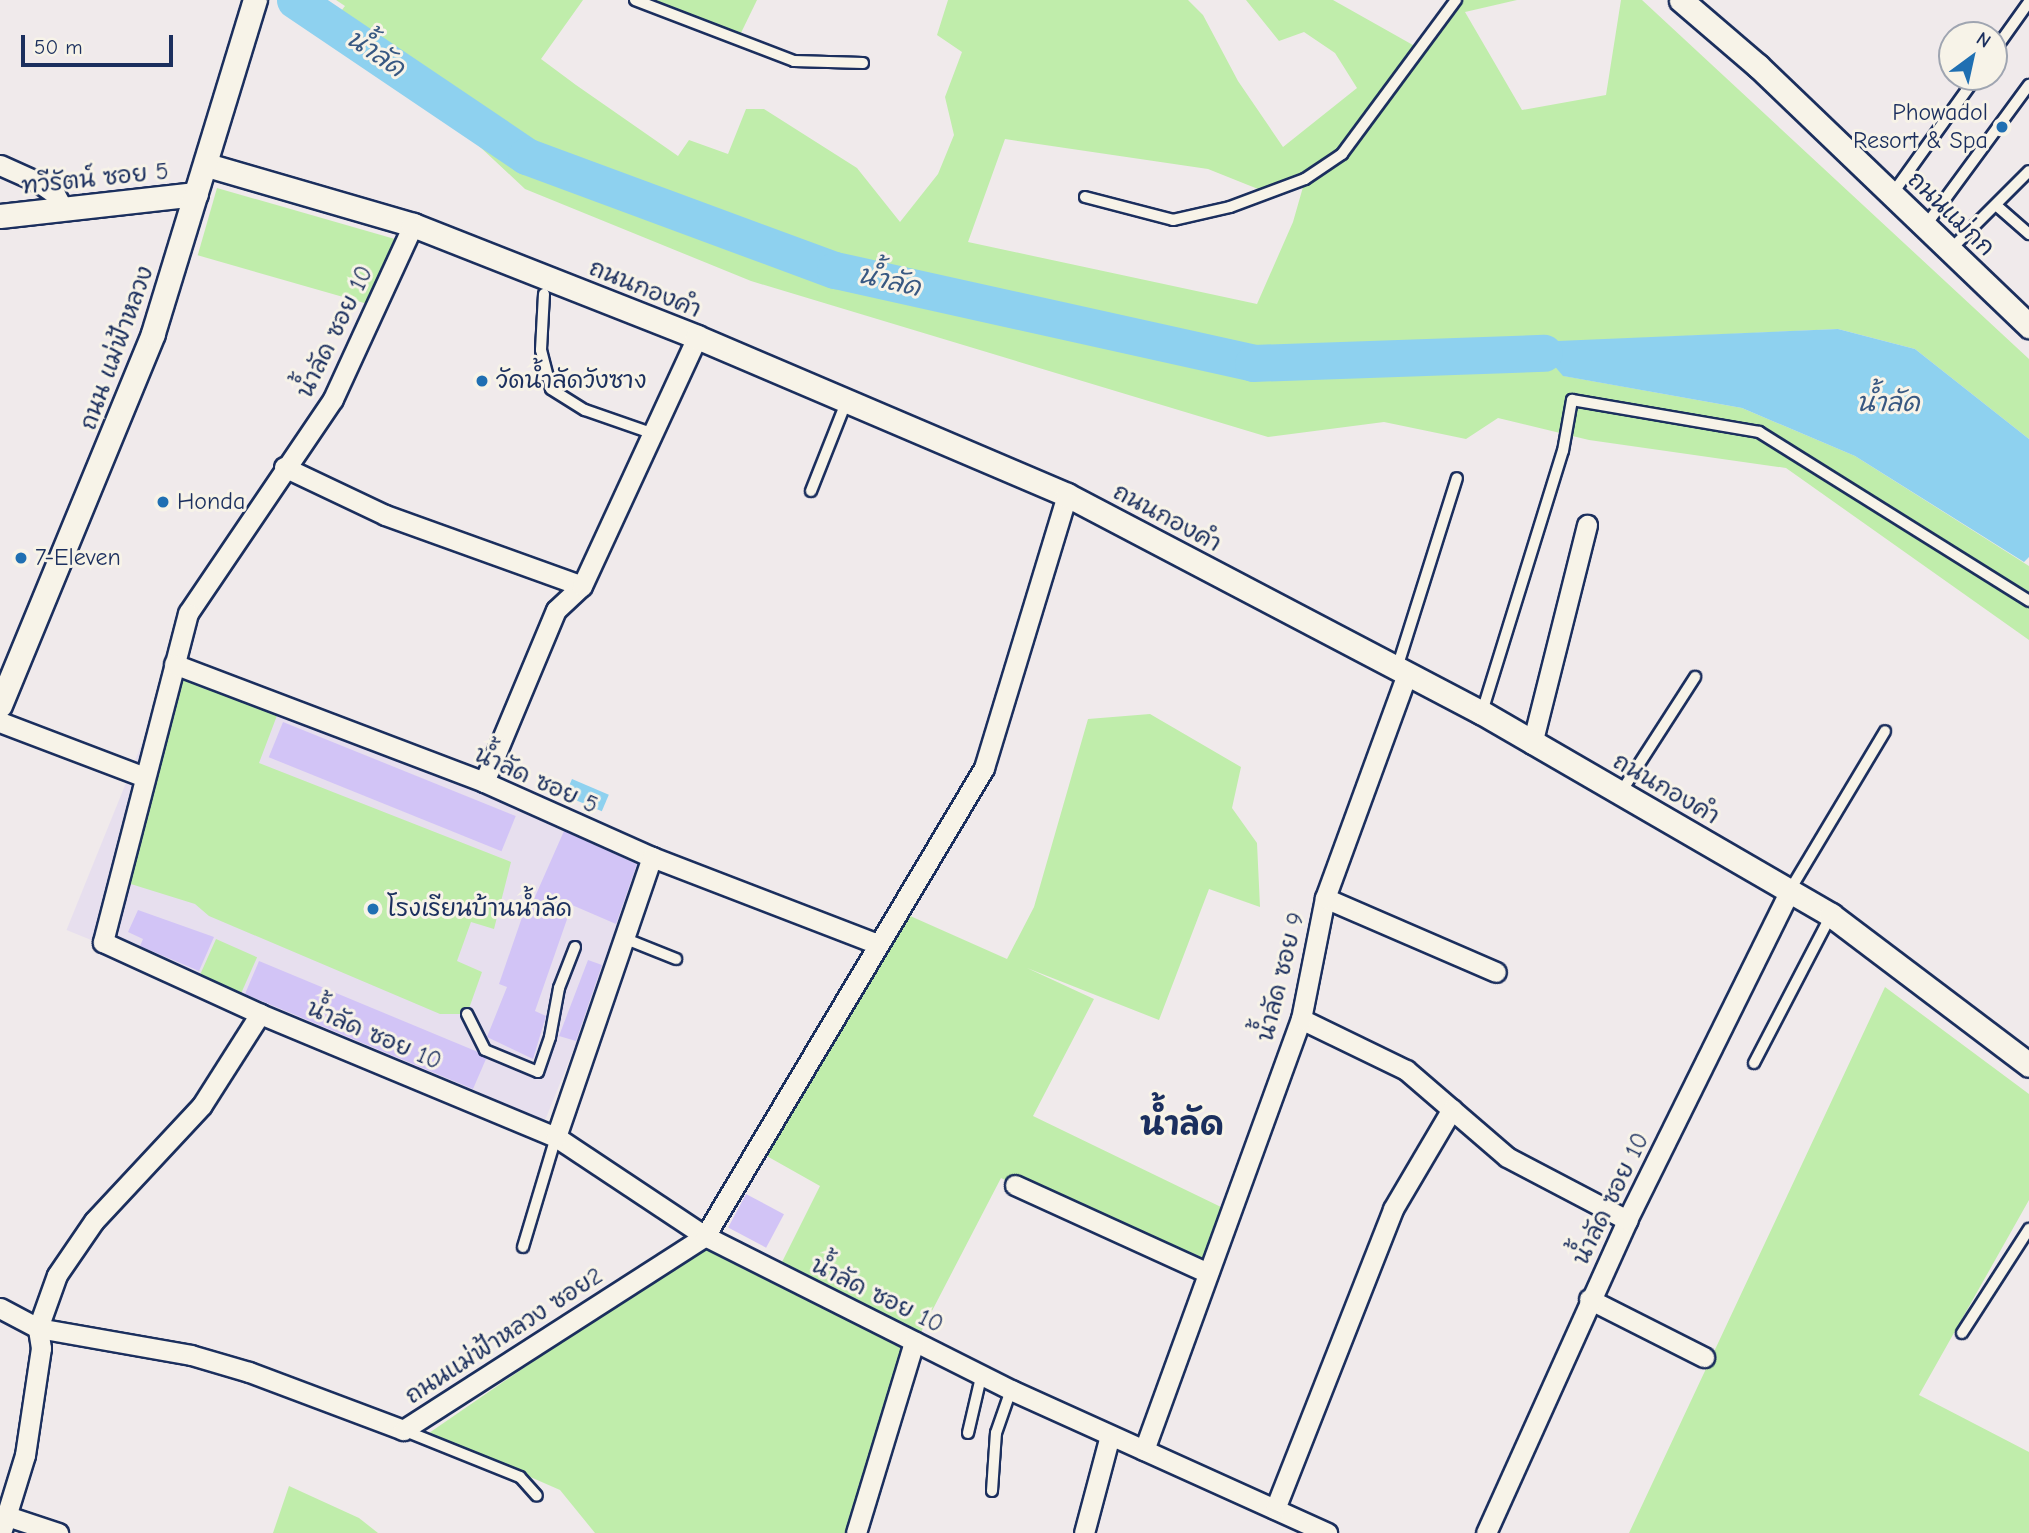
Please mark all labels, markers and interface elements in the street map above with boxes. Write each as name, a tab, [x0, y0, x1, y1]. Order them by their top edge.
scale bar	[24, 21, 177, 65]
north arrow	[1938, 21, 2008, 91]
water label: น้ำลัด	[340, 23, 410, 85]
text: N	[1972, 27, 1995, 53]
text: 50 m	[34, 35, 83, 59]
place label: Phowadol Resort & Spa	[1853, 99, 1988, 155]
marker: Phowadol Resort & Spa	[1994, 119, 2010, 135]
street label: ทวีรัตน์ ซอย 5	[20, 157, 170, 201]
street label: ถนนแม่กก	[1902, 166, 2000, 262]
street label: ถนนกองคำ	[585, 254, 705, 324]
water label: น้ำลัด	[855, 260, 923, 304]
street label: น้ำลัด ซอย 10	[291, 261, 379, 403]
street label: ถนน แม่ฟ้าหลวง	[74, 262, 160, 434]
place label: วัดน้ำลัดวังซาง	[496, 367, 647, 395]
marker: วัดน้ำลัดวังซาง	[474, 373, 490, 389]
water label: น้ำลัด	[1856, 388, 1920, 420]
street label: ถนนกองคำ	[1108, 478, 1226, 558]
place label: Honda	[177, 488, 245, 516]
marker: Honda	[155, 494, 171, 510]
place label: 7-Eleven	[35, 544, 121, 572]
marker: 7-Eleven	[13, 550, 29, 566]
street label: น้ำลัด ซอย 5	[470, 740, 602, 820]
street label: ถนนกองคำ	[1608, 747, 1724, 831]
place label: โรงเรียนบ้านน้ำลัด	[387, 895, 572, 923]
marker: โรงเรียนบ้านน้ำลัด	[365, 901, 381, 917]
street label: น้ำลัด ซอย 9	[1251, 910, 1311, 1044]
street label: น้ำลัด ซอย 10	[302, 994, 446, 1076]
district label: น้ำลัด	[1140, 1106, 1224, 1144]
street label: น้ำลัด ซอย 10	[1567, 1128, 1655, 1270]
street label: น้ำลัด ซอย 10	[806, 1251, 948, 1339]
street label: ถนนแม่ฟ้าหลวง ซอย2	[400, 1261, 608, 1411]

